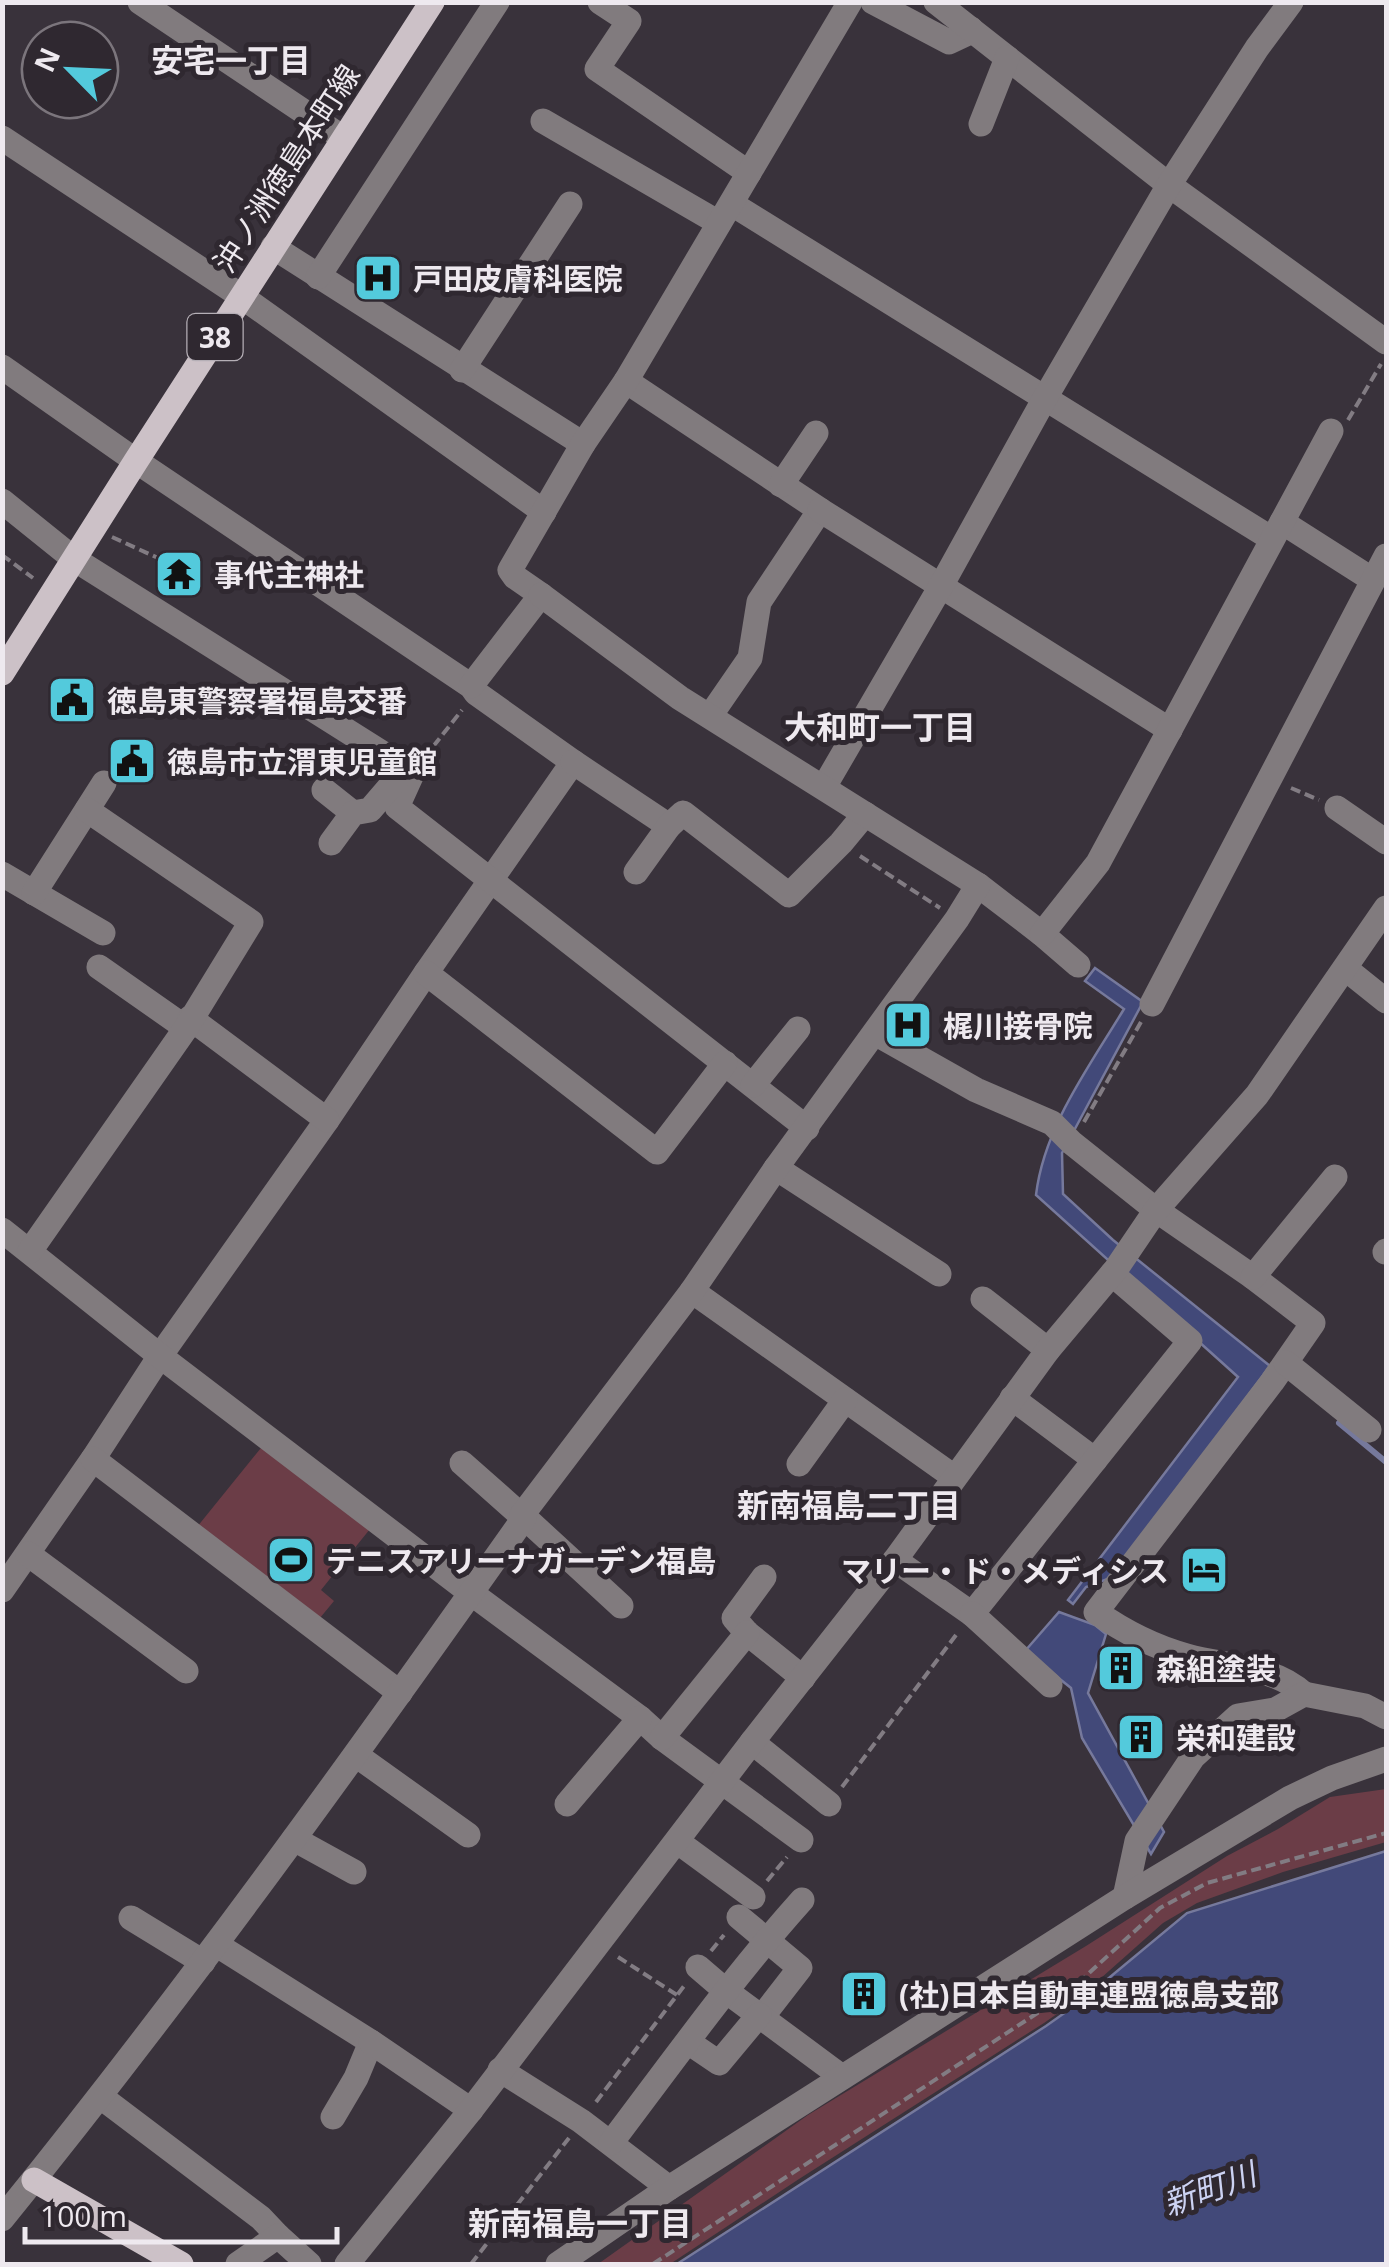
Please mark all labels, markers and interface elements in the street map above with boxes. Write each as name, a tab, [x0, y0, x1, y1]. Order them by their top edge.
north arrow	[20, 20, 120, 120]
district label: 安宅一丁目	[151, 38, 311, 81]
text: N	[24, 41, 68, 78]
street label: 沖ノ洲徳島本町線	[203, 56, 369, 280]
hospital icon: 戸田皮膚科医院	[352, 252, 404, 304]
place label: 戸田皮膚科医院	[413, 258, 623, 299]
road number: 38	[188, 314, 242, 360]
temple icon: 事代主神社	[153, 548, 205, 600]
place label: 事代主神社	[214, 554, 364, 595]
public building icon: 徳島東警察署福島交番	[46, 674, 98, 726]
place label: 徳島東警察署福島交番	[107, 680, 407, 721]
district label: 大和町一丁目	[784, 705, 976, 748]
public building icon: 徳島市立渭東児童館	[106, 735, 158, 787]
place label: 徳島市立渭東児童館	[167, 741, 437, 782]
hospital icon: 梶川接骨院	[882, 999, 934, 1051]
place label: 梶川接骨院	[943, 1005, 1093, 1046]
district label: 新南福島二丁目	[737, 1483, 961, 1526]
sports icon: テニスアリーナガーデン福島	[265, 1534, 317, 1586]
place label: テニスアリーナガーデン福島	[326, 1540, 716, 1581]
hotel icon: マリー・ド・メディシス	[1178, 1544, 1230, 1596]
place label: マリー・ド・メディシス	[841, 1550, 1169, 1591]
building icon: 森組塗装	[1095, 1642, 1147, 1694]
place label: 森組塗装	[1156, 1648, 1276, 1689]
building icon: 栄和建設	[1115, 1711, 1167, 1763]
place label: 栄和建設	[1176, 1717, 1296, 1758]
building icon: (社)日本自動車連盟徳島支部	[838, 1968, 890, 2020]
place label: (社)日本自動車連盟徳島支部	[899, 1974, 1279, 2015]
water label: 新町川	[1157, 2150, 1264, 2225]
scale bar	[25, 2182, 338, 2244]
text: 100 m	[40, 2195, 127, 2236]
district label: 新南福島一丁目	[468, 2201, 692, 2244]

